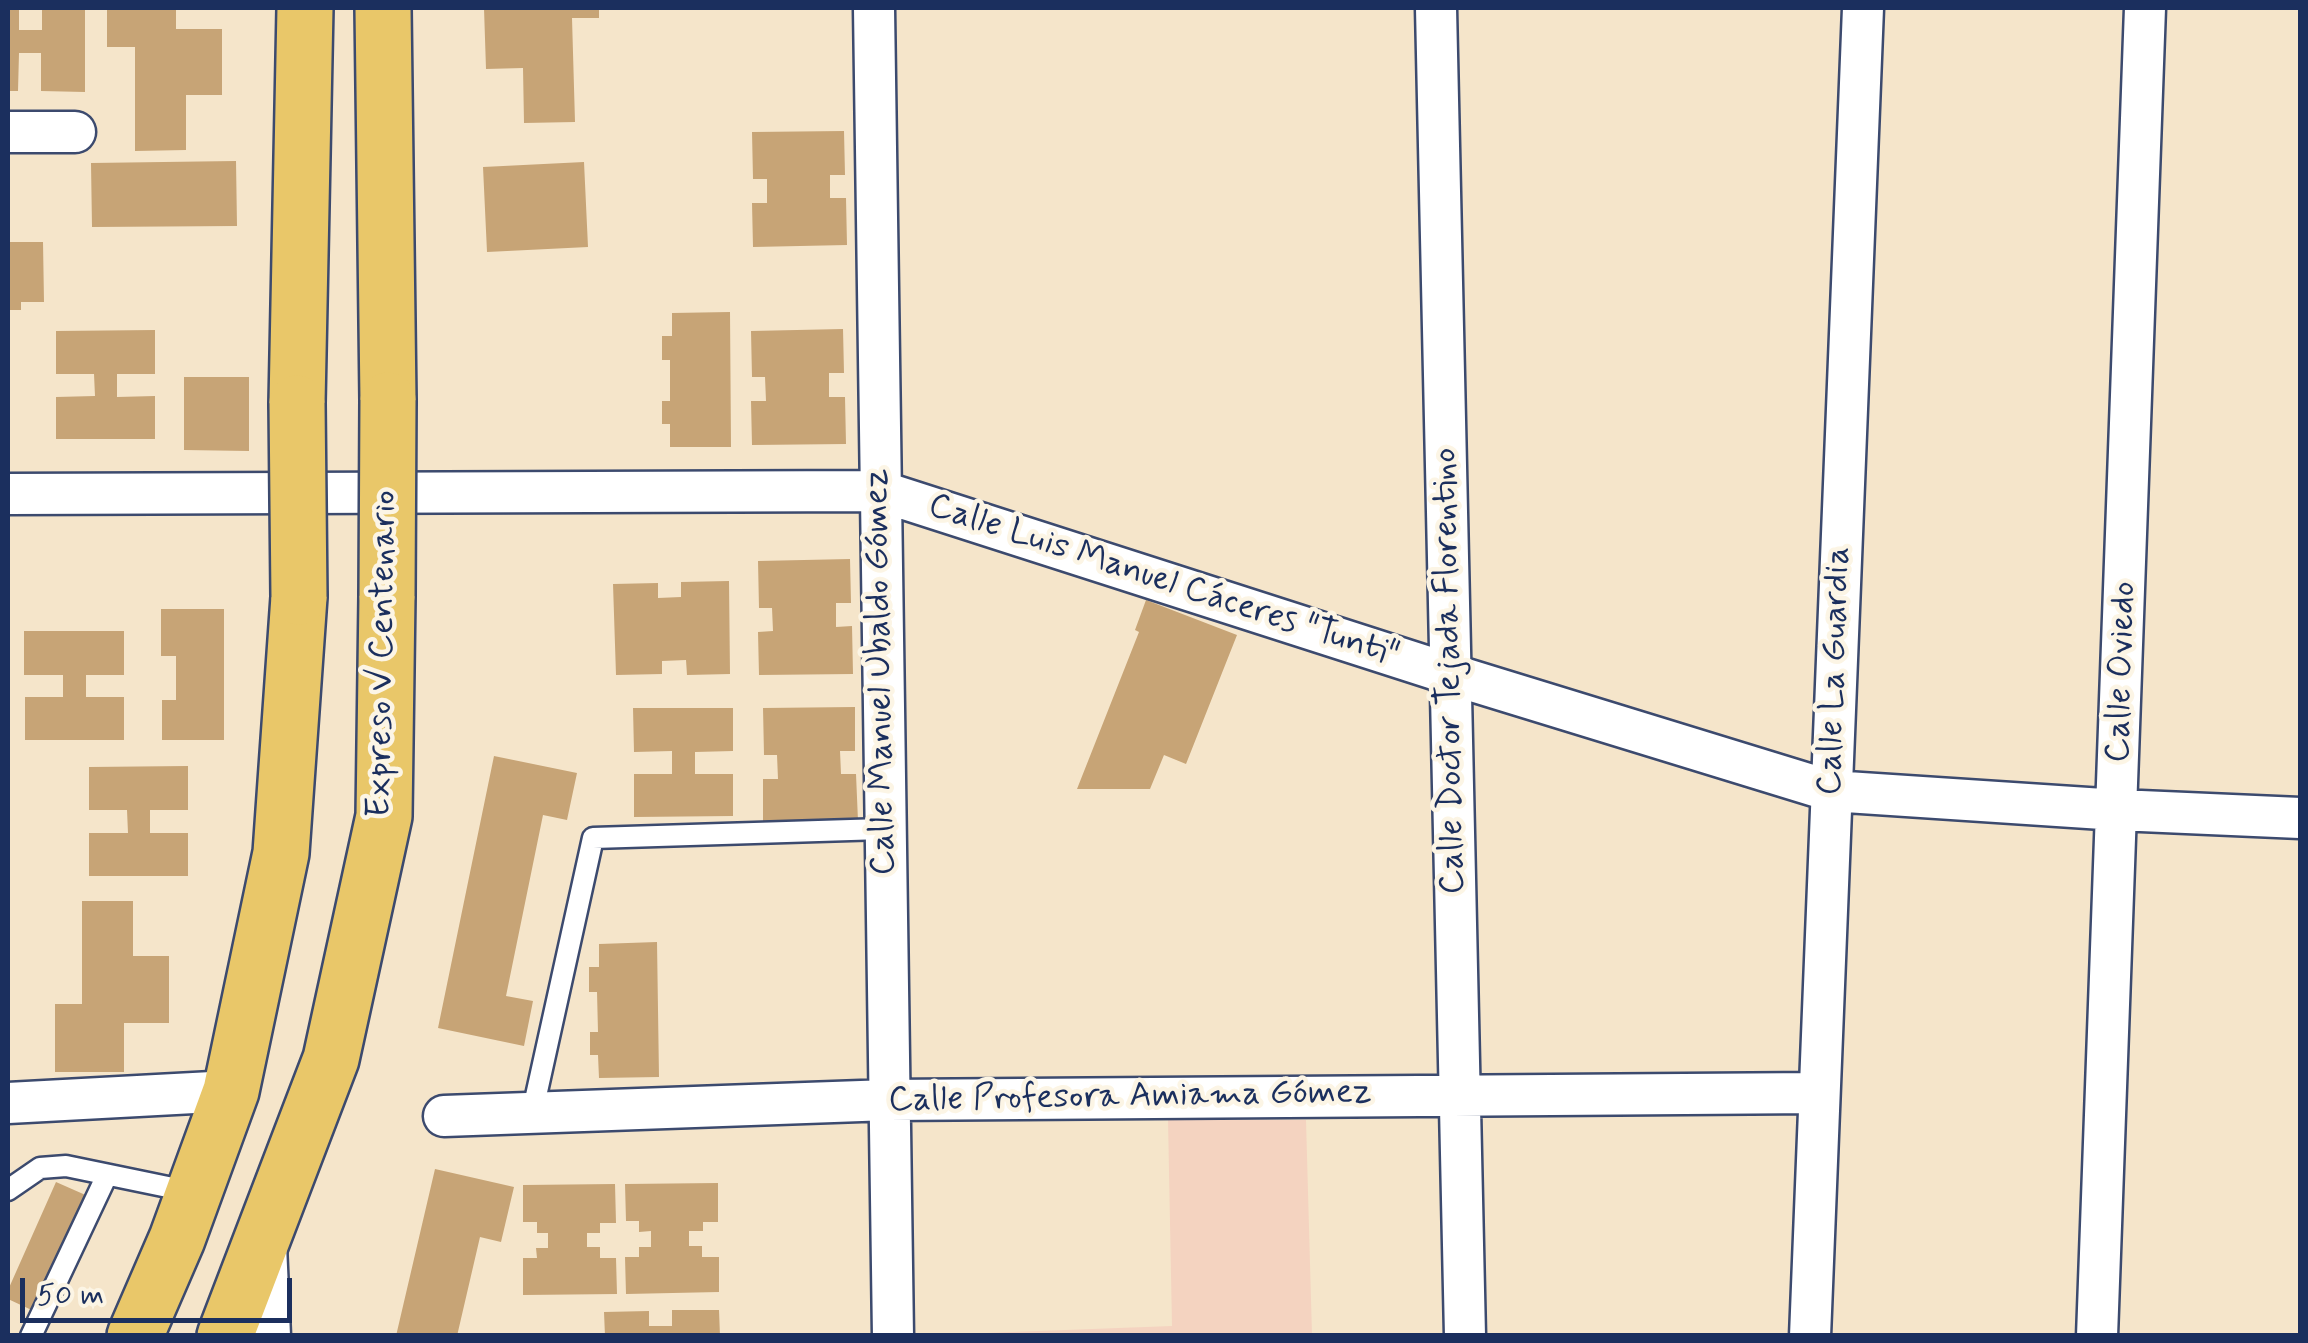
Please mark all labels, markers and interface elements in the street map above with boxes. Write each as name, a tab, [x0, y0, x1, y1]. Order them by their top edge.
street label: Calle Doctor Tejada Florentino	[1426, 447, 1476, 895]
street label: Calle Manuel Ubaldo Gómez	[857, 468, 907, 876]
street label: Calle Luis Manuel Cáceres "Tunti"	[923, 486, 1403, 678]
street label: Expreso V Centenario	[360, 490, 408, 818]
street label: Calle La Guardia	[1811, 546, 1861, 796]
street label: Calle Oviedo	[2099, 581, 2147, 763]
street label: Calle Profesora Amiama Gómez	[888, 1073, 1372, 1123]
scale bar	[25, 1258, 298, 1320]
text: 50 m	[37, 1276, 104, 1315]

